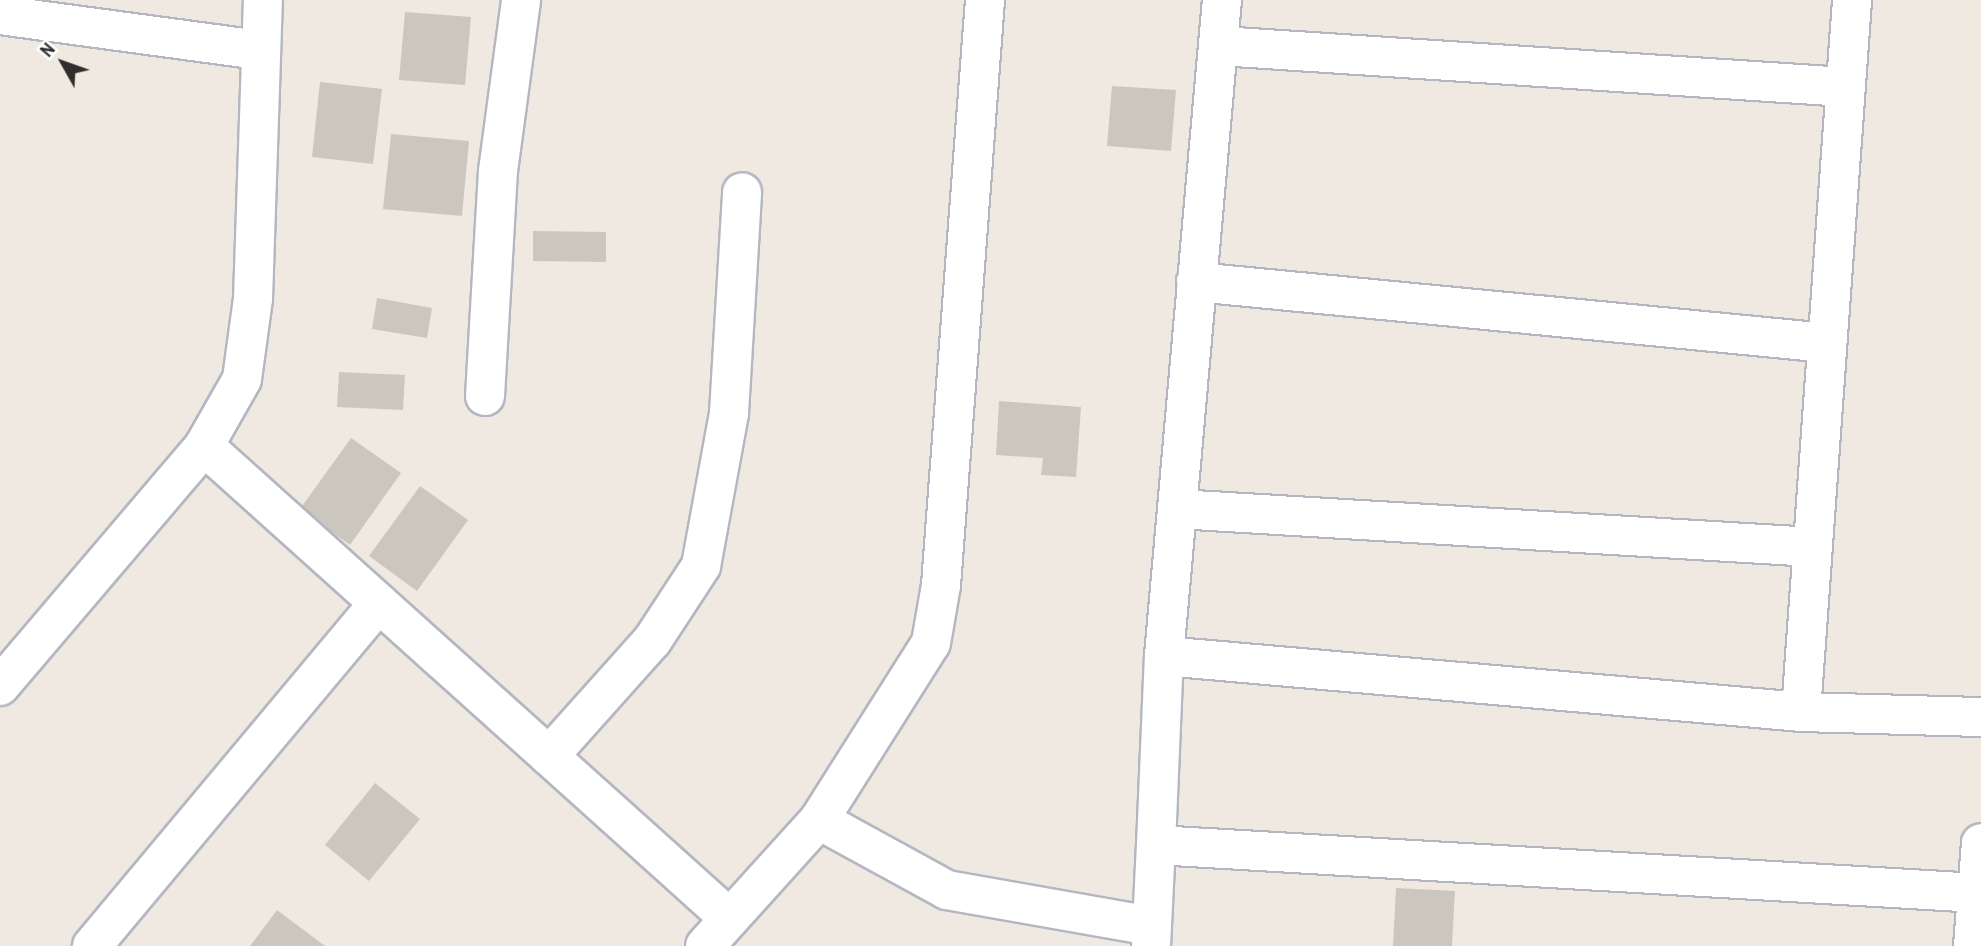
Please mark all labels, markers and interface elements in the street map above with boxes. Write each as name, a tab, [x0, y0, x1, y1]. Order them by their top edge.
north arrow	[28, 28, 98, 98]
text: N	[33, 37, 60, 62]

